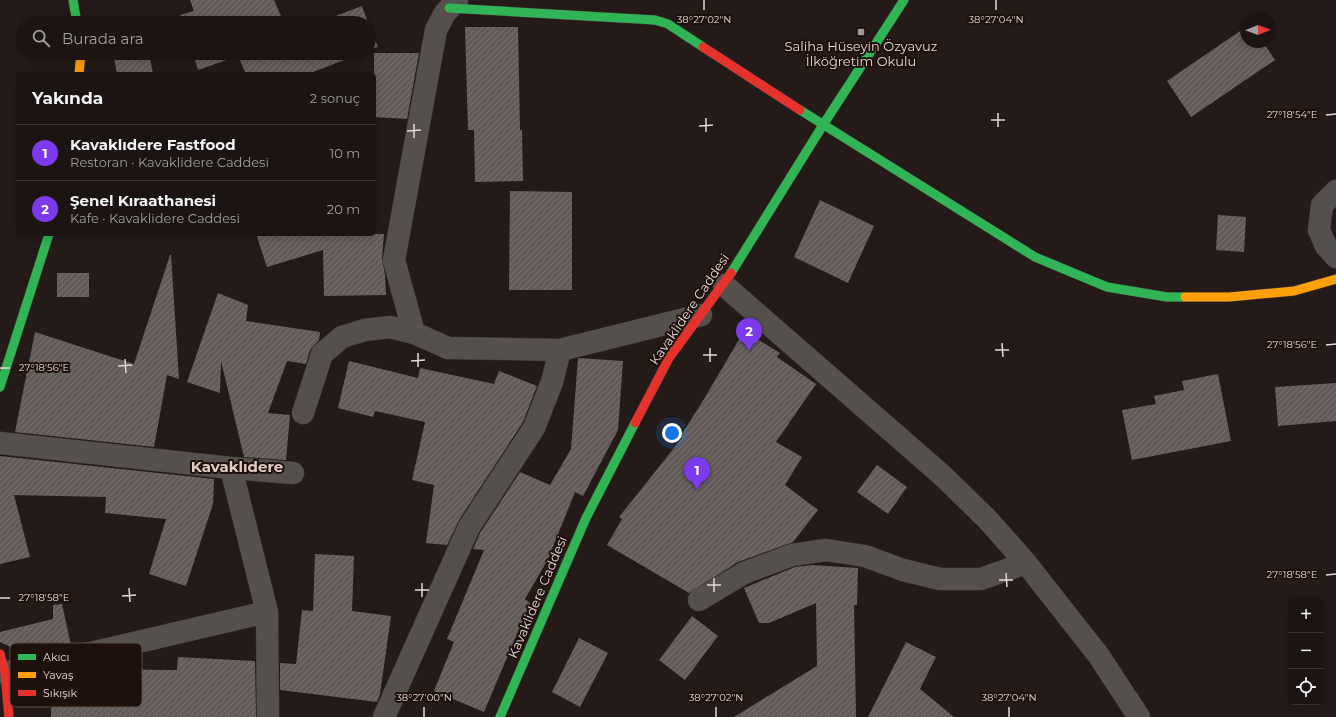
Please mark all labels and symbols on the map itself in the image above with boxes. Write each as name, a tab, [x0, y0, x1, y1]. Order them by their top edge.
north arrow	[1240, 12, 1276, 48]
text: 38°27'02"N	[677, 13, 731, 26]
text: 38°27'04"N	[968, 13, 1024, 26]
marker: Saliha Hüseyin Özyavuz İlköğretim Okulu	[856, 27, 866, 37]
place label: Saliha Hüseyin Özyavuz İlköğretim Okulu	[785, 38, 938, 69]
text: 27°18'54"E	[1267, 108, 1318, 121]
street label: Kavaklidere Caddesi	[646, 250, 732, 368]
pin: 2	[736, 318, 762, 351]
text: 27°18'56"E	[1267, 338, 1318, 351]
text: 27°18'56"E	[19, 361, 70, 374]
your location	[662, 423, 682, 443]
district label: Kavaklıdere	[191, 457, 283, 476]
pin: 1	[684, 457, 710, 490]
street label: Kavaklidere Caddesi	[504, 534, 570, 660]
text: 27°18'58"E	[1267, 568, 1318, 581]
text: 27°18'58"E	[19, 591, 70, 604]
legend	[10, 643, 142, 707]
text: Akıcı	[43, 650, 70, 664]
text: Yavaş	[43, 668, 74, 682]
text: Sıkışık	[43, 686, 78, 700]
text: 38°27'00"N	[396, 691, 452, 704]
text: 38°27'02"N	[689, 691, 743, 704]
text: 38°27'04"N	[981, 691, 1037, 704]

